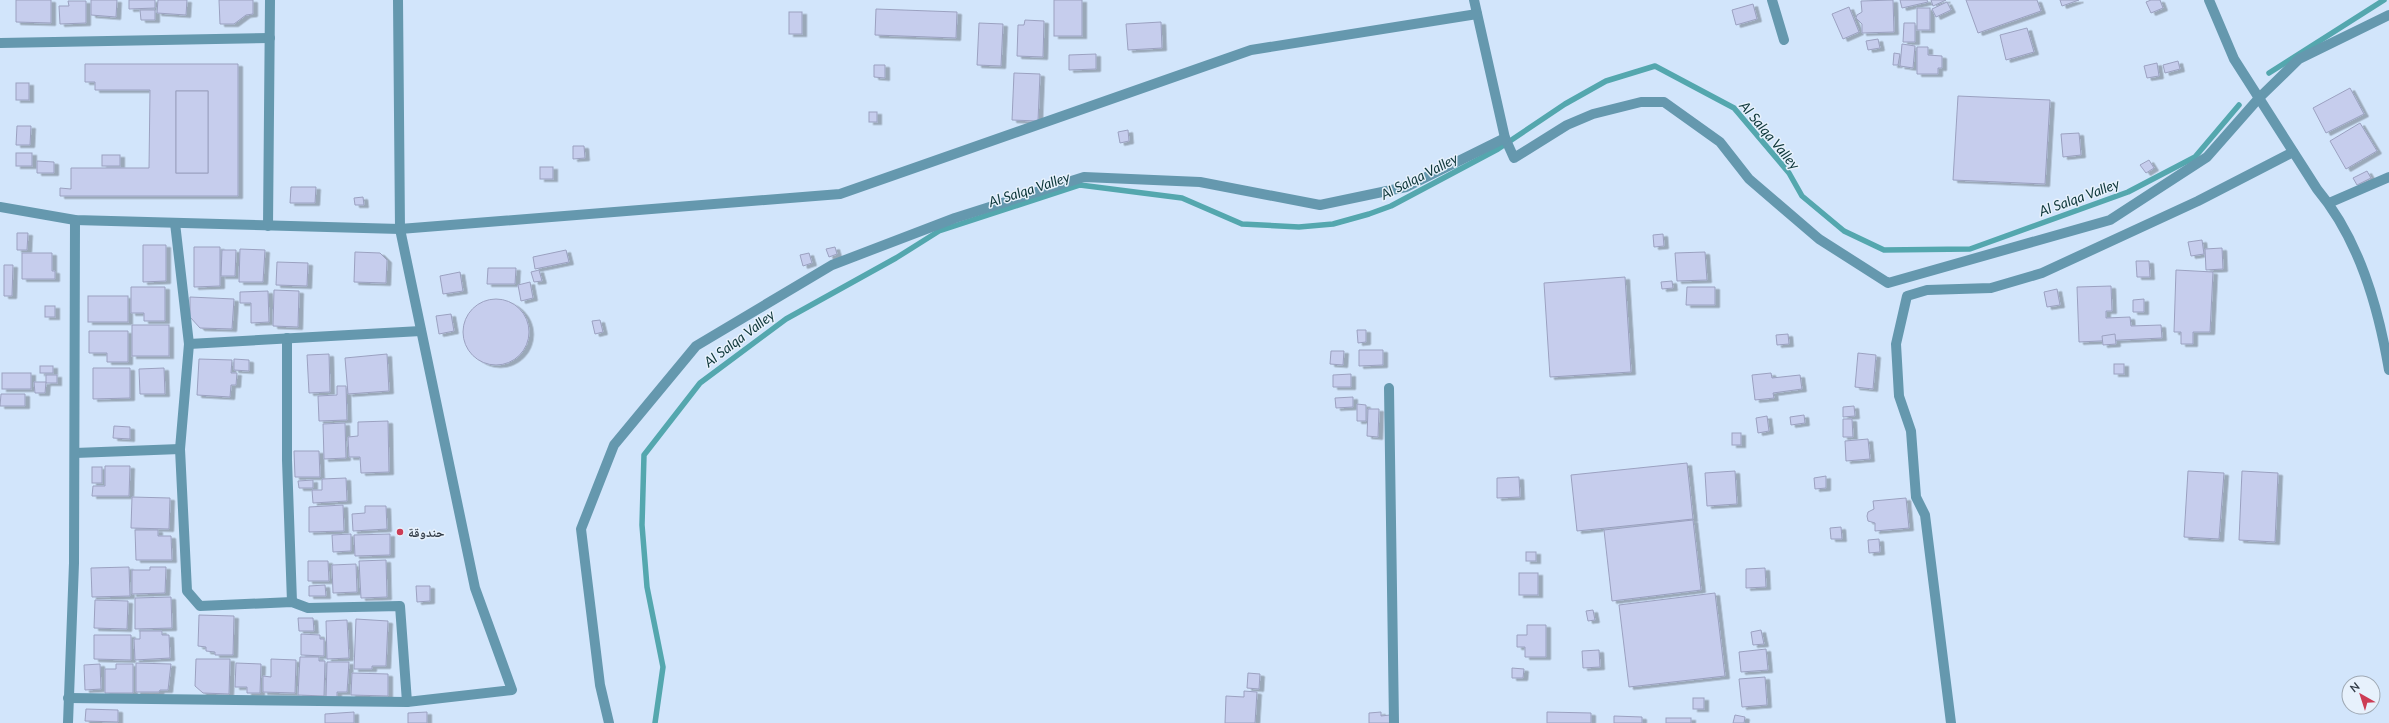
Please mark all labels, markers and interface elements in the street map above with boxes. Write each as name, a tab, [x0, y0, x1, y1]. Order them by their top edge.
water label: Al Salqa Valley	[1736, 96, 1804, 173]
water label: Al Salqa Valley	[1377, 149, 1461, 203]
water label: Al Salqa Valley	[985, 168, 1072, 210]
water label: Al Salqa Valley	[2036, 174, 2122, 220]
water label: Al Salqa Valley	[699, 306, 778, 371]
place label: حندوقة	[408, 524, 445, 540]
marker: حندوقة	[395, 527, 405, 537]
north arrow	[2341, 675, 2381, 715]
text: N	[2347, 679, 2362, 695]

